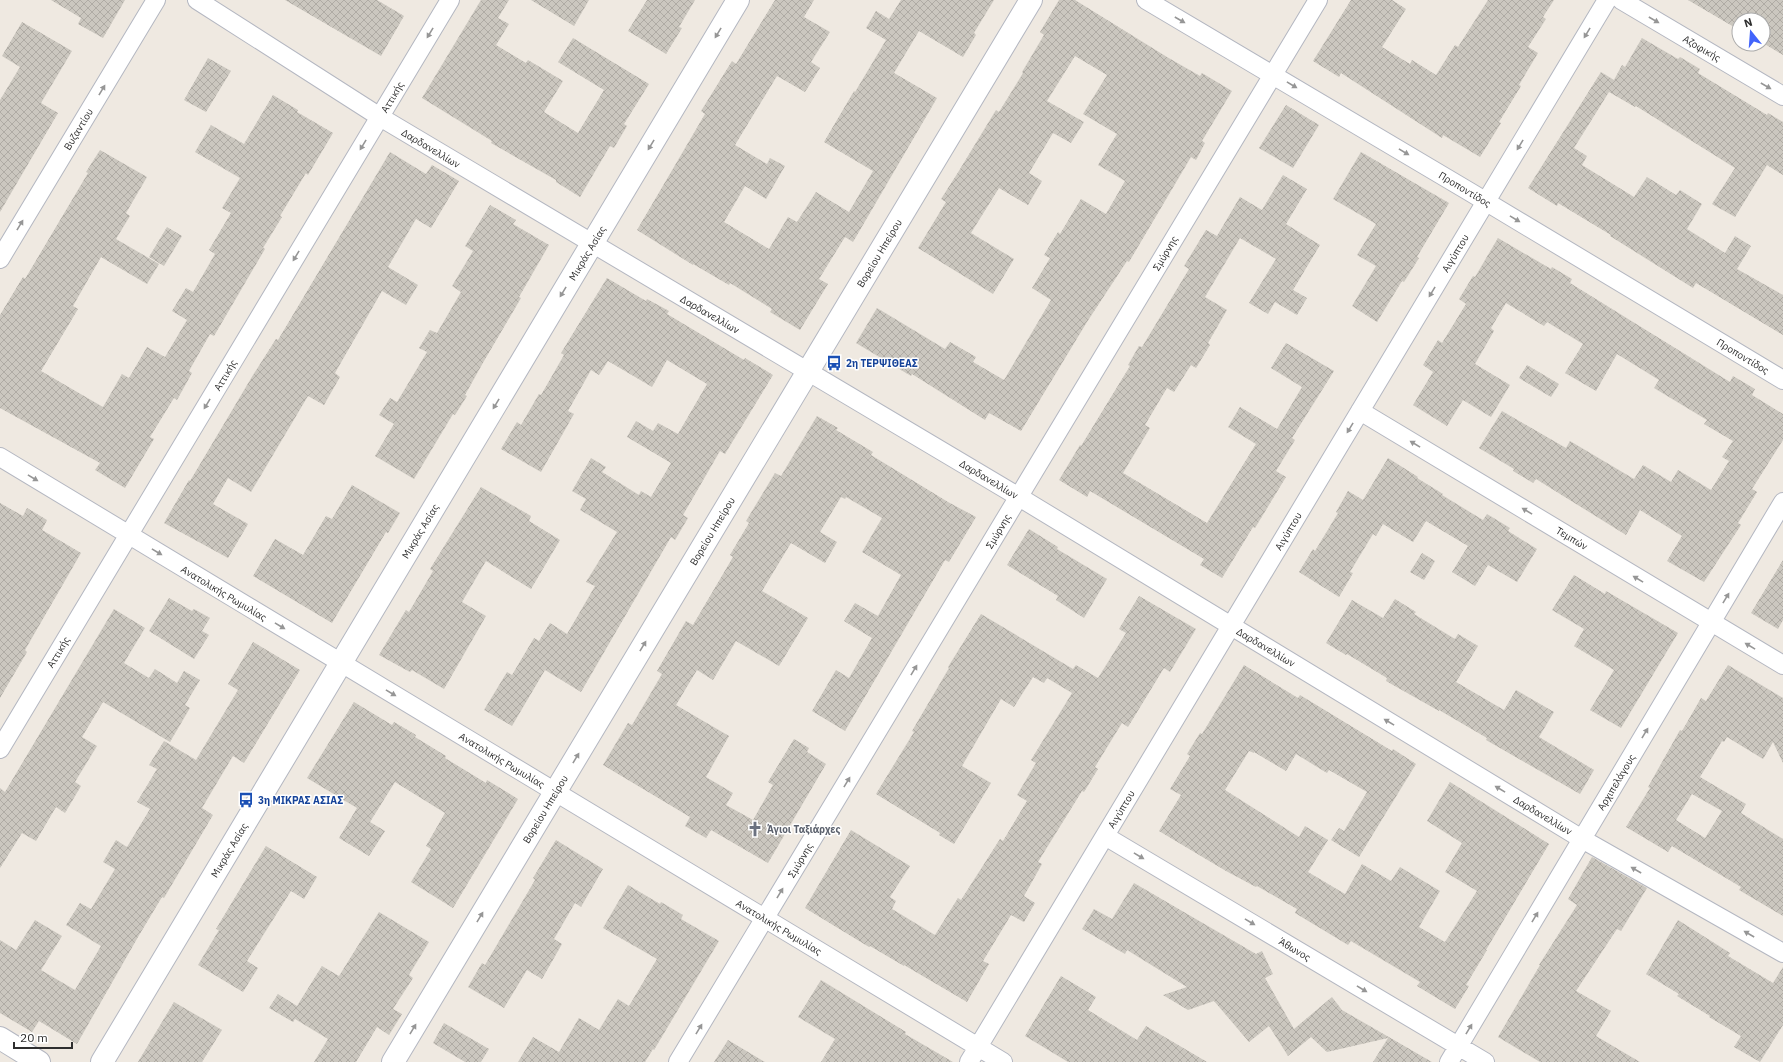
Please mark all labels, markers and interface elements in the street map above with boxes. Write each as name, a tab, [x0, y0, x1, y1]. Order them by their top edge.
north arrow	[1731, 12, 1771, 52]
text: N	[1742, 15, 1754, 30]
one-way arrow	[1174, 16, 1186, 23]
one-way arrow	[1648, 16, 1660, 23]
one-way arrow	[426, 27, 433, 39]
one-way arrow	[715, 27, 722, 39]
one-way arrow	[1584, 27, 1591, 39]
street label: Αζοφικής	[1680, 32, 1723, 65]
street label: Αττικής	[378, 79, 407, 115]
one-way arrow	[1286, 82, 1298, 89]
one-way arrow	[1760, 82, 1772, 89]
one-way arrow	[98, 84, 105, 96]
street label: Βυζαντίου	[61, 106, 96, 153]
street label: Δαρδανελλίων	[399, 126, 462, 171]
one-way arrow	[359, 139, 366, 151]
one-way arrow	[648, 139, 655, 151]
one-way arrow	[1517, 139, 1524, 151]
one-way arrow	[1399, 148, 1409, 156]
street label: Προποντίδος	[1436, 169, 1493, 210]
one-way arrow	[1510, 215, 1520, 223]
street label: Βορείου Ηπείρου	[854, 217, 905, 290]
one-way arrow	[17, 219, 24, 231]
street label: Μικράς Ασίας	[566, 223, 609, 283]
street label: Αιγύπτου	[1439, 232, 1472, 275]
street label: Σμύρνης	[1150, 233, 1181, 273]
one-way arrow	[292, 251, 300, 261]
one-way arrow	[1428, 286, 1435, 298]
one-way arrow	[559, 287, 567, 297]
street label: Δαρδανελλίων	[678, 292, 742, 337]
street label: Προποντίδος	[1714, 336, 1771, 377]
bus stop icon: 2η ΤΕΡΨΙΘΕΑΣ	[825, 354, 843, 372]
street label: Αττικής	[211, 357, 240, 393]
place label: 2η ΤΕΡΨΙΘΕΑΣ	[846, 357, 918, 370]
one-way arrow	[204, 398, 211, 410]
one-way arrow	[493, 398, 500, 410]
one-way arrow	[1347, 422, 1354, 434]
one-way arrow	[1409, 441, 1421, 448]
street label: Δαρδανελλίων	[957, 457, 1020, 502]
one-way arrow	[27, 474, 39, 481]
street label: Βορείου Ηπείρου	[687, 495, 738, 568]
street label: Μικράς Ασίας	[399, 501, 442, 561]
one-way arrow	[1521, 508, 1533, 515]
street label: Αιγύπτου	[1272, 510, 1305, 553]
street label: Σμύρνης	[983, 511, 1014, 551]
street label: Τεμπών	[1554, 524, 1590, 553]
one-way arrow	[152, 548, 162, 556]
street label: Ανατολικής Ρωμυλίας	[179, 563, 269, 624]
one-way arrow	[1632, 575, 1644, 582]
one-way arrow	[1722, 593, 1730, 603]
one-way arrow	[274, 623, 286, 630]
street label: Δαρδανελλίων	[1234, 625, 1297, 670]
street label: Αττικής	[44, 634, 73, 670]
one-way arrow	[639, 640, 646, 652]
one-way arrow	[1744, 642, 1755, 649]
one-way arrow	[911, 664, 918, 676]
one-way arrow	[385, 690, 397, 697]
one-way arrow	[1383, 718, 1395, 725]
one-way arrow	[1641, 728, 1649, 738]
street label: Ανατολικής Ρωμυλίας	[457, 730, 547, 791]
street label: Αρχιπελάγους	[1595, 752, 1638, 813]
one-way arrow	[572, 753, 580, 763]
street label: Βορείου Ηπείρου	[520, 773, 571, 846]
one-way arrow	[843, 777, 851, 787]
one-way arrow	[1494, 786, 1506, 793]
street label: Αιγύπτου	[1105, 788, 1138, 831]
bus stop icon: 3η ΜΙΚΡΑΣ ΑΣΙΑΣ	[237, 791, 255, 809]
street label: Δαρδανελλίων	[1511, 793, 1574, 838]
place label: 3η ΜΙΚΡΑΣ ΑΣΙΑΣ	[258, 794, 343, 807]
street label: Μικράς Ασίας	[208, 820, 251, 880]
church icon: Άγιοι Ταξιάρχες	[746, 820, 764, 838]
place label: Άγιοι Ταξιάρχες	[767, 823, 841, 836]
street label: Σμύρνης	[785, 840, 816, 880]
one-way arrow	[1133, 852, 1145, 859]
one-way arrow	[1630, 866, 1642, 873]
one-way arrow	[776, 888, 784, 898]
street label: Ανατολικής Ρωμυλίας	[734, 897, 824, 958]
one-way arrow	[477, 911, 484, 923]
one-way arrow	[1532, 911, 1539, 923]
one-way arrow	[1244, 919, 1256, 926]
one-way arrow	[1743, 930, 1755, 937]
street label: Άθωνος	[1276, 935, 1313, 964]
one-way arrow	[1356, 985, 1368, 992]
one-way arrow	[410, 1023, 417, 1035]
one-way arrow	[695, 1023, 702, 1035]
one-way arrow	[1465, 1023, 1472, 1035]
scale bar	[14, 1024, 72, 1050]
text: 20 m	[20, 1030, 48, 1045]

